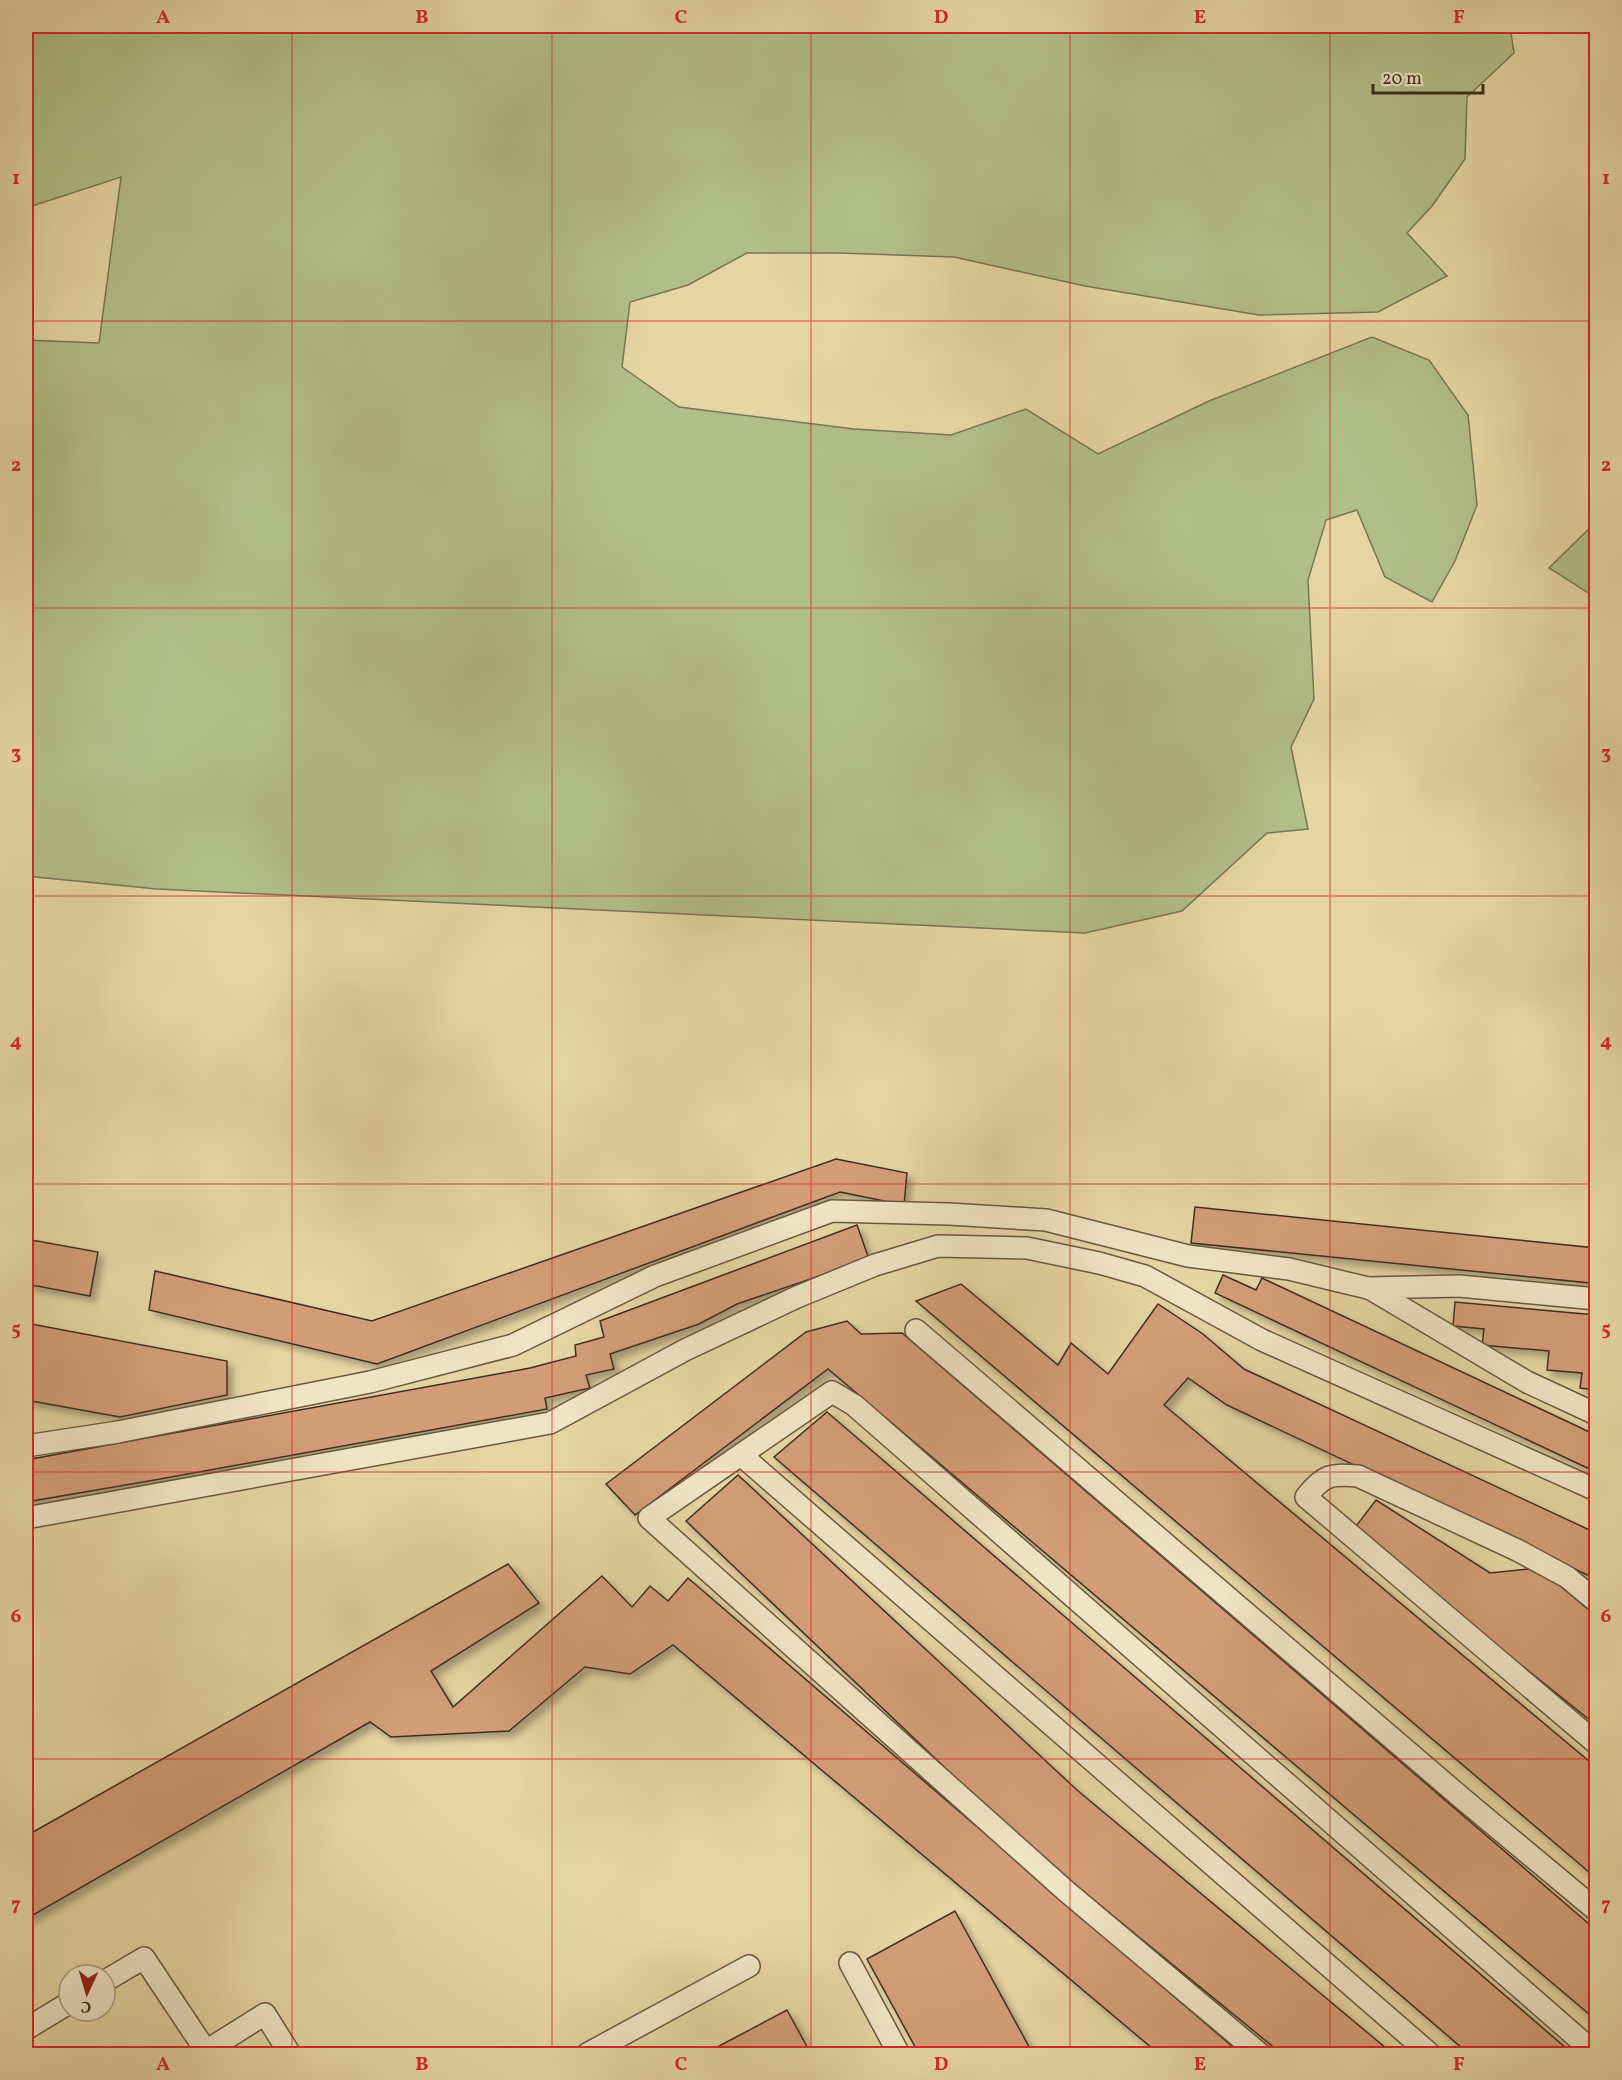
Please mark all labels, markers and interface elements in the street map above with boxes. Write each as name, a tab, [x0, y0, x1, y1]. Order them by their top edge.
text: A	[156, 4, 170, 32]
text: B	[415, 4, 429, 32]
text: C	[675, 4, 688, 32]
text: D	[934, 4, 948, 32]
text: E	[1194, 4, 1206, 32]
text: F	[1453, 4, 1465, 32]
scale bar	[1373, 57, 1482, 95]
text: 20 m	[1382, 67, 1422, 92]
text: 1	[12, 165, 20, 193]
text: 1	[1602, 165, 1610, 193]
text: 2	[11, 452, 21, 480]
text: 2	[1601, 452, 1611, 480]
text: 3	[11, 740, 21, 768]
text: 3	[1601, 740, 1611, 768]
text: 4	[10, 1028, 22, 1056]
text: 4	[1600, 1028, 1612, 1056]
text: 5	[11, 1316, 21, 1344]
text: 5	[1601, 1316, 1611, 1344]
text: 6	[11, 1603, 22, 1631]
text: 6	[1601, 1603, 1612, 1631]
text: 7	[11, 1891, 21, 1919]
text: 7	[1601, 1891, 1611, 1919]
north arrow	[57, 1963, 117, 2023]
text: С	[80, 1995, 92, 2017]
text: A	[156, 2051, 170, 2079]
text: B	[415, 2051, 429, 2079]
text: C	[675, 2051, 688, 2079]
text: D	[934, 2051, 948, 2079]
text: E	[1194, 2051, 1206, 2079]
text: F	[1453, 2051, 1465, 2079]

